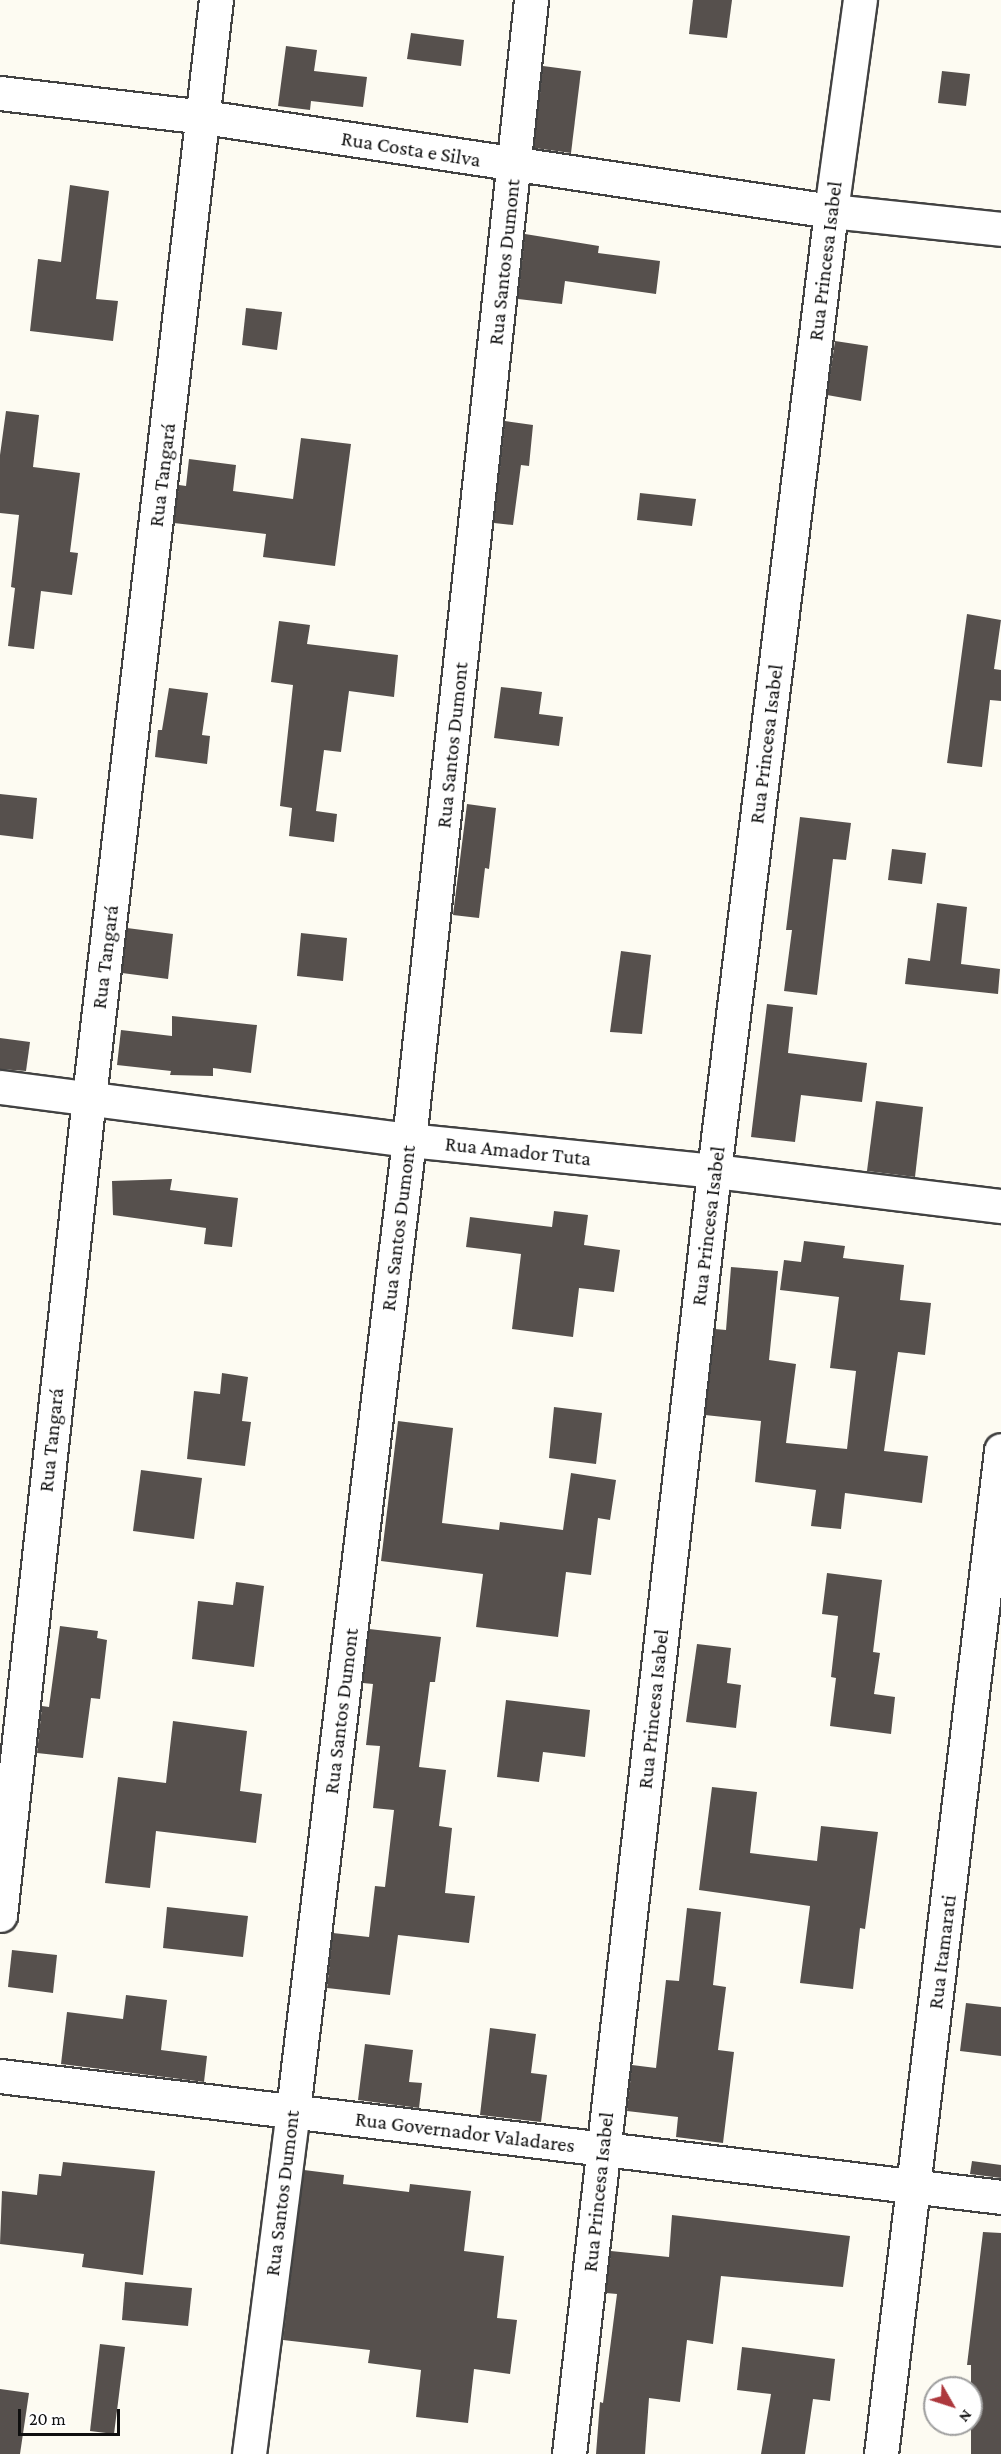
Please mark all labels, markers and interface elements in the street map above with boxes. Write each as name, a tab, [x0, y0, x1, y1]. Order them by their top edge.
street label: Rua Costa e Silva	[339, 126, 483, 172]
street label: Rua Santos Dumont	[483, 178, 525, 346]
street label: Rua Princesa Isabel	[803, 180, 847, 342]
street label: Rua Tangará	[143, 422, 181, 528]
street label: Rua Santos Dumont	[431, 661, 473, 829]
street label: Rua Princesa Isabel	[744, 663, 788, 825]
street label: Rua Tangará	[86, 904, 124, 1010]
street label: Rua Amador Tuta	[444, 1131, 592, 1171]
street label: Rua Santos Dumont	[375, 1144, 421, 1312]
street label: Rua Princesa Isabel	[686, 1145, 730, 1307]
street label: Rua Tangará	[33, 1387, 69, 1493]
street label: Rua Santos Dumont	[318, 1627, 364, 1795]
street label: Rua Princesa Isabel	[632, 1628, 674, 1790]
street label: Rua Itamarati	[922, 1893, 962, 2011]
street label: Rua Governador Valadares	[354, 2106, 576, 2158]
street label: Rua Santos Dumont	[259, 2109, 305, 2277]
street label: Rua Princesa Isabel	[577, 2111, 619, 2273]
north arrow	[923, 2376, 983, 2436]
scale bar	[21, 2397, 123, 2435]
text: N	[956, 2407, 976, 2426]
text: 20 m	[29, 2409, 66, 2429]

